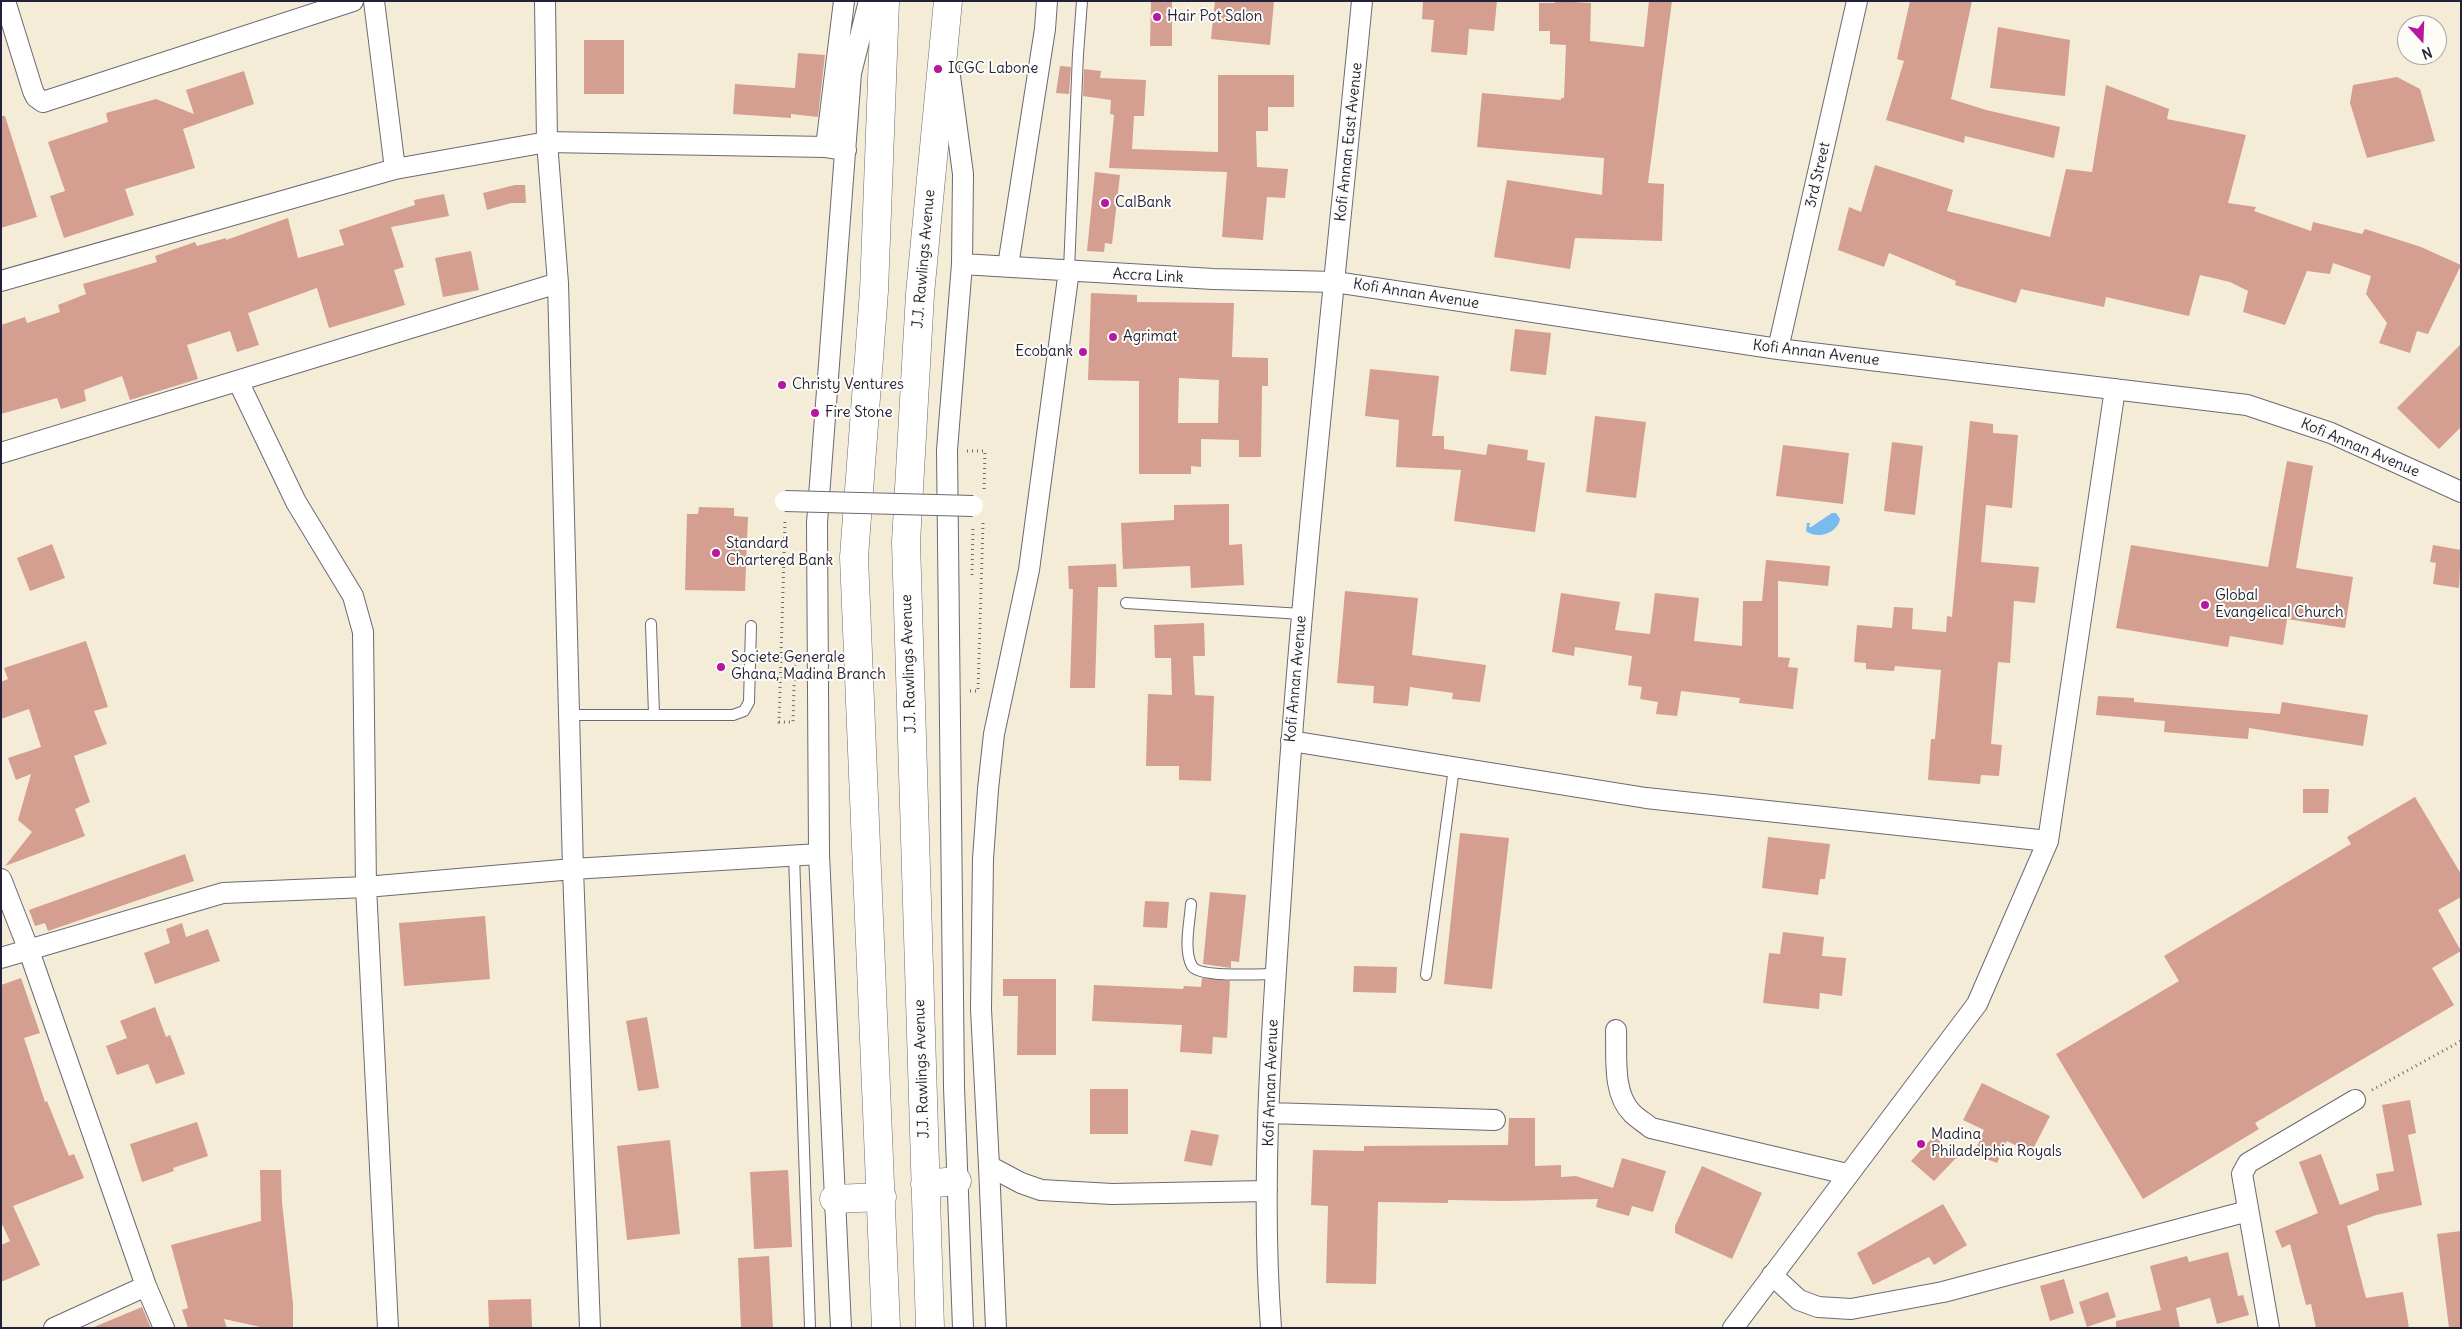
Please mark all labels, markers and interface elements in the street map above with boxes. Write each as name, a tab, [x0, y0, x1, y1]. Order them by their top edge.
place label: Hair Pot Salon	[1167, 8, 1262, 26]
marker: Hair Pot Salon	[1151, 11, 1163, 23]
north arrow	[2397, 15, 2447, 65]
text: N	[2419, 43, 2434, 63]
place label: ICGC Labone	[948, 60, 1038, 78]
street label: Kofi Annan East Avenue	[1332, 62, 1366, 222]
marker: ICGC Labone	[932, 63, 944, 75]
street label: 3rd Street	[1802, 140, 1834, 210]
street label: J.J. Rawlings Avenue	[909, 189, 939, 329]
place label: CalBank	[1115, 194, 1171, 212]
marker: CalBank	[1099, 197, 1111, 209]
street label: Accra Link	[1112, 265, 1184, 287]
street label: Kofi Annan Avenue	[1352, 275, 1480, 313]
place label: Agrimat	[1123, 328, 1177, 346]
marker: Agrimat	[1107, 331, 1119, 343]
street label: Kofi Annan Avenue	[1752, 336, 1880, 370]
place label: Ecobank	[1015, 343, 1073, 361]
marker: Ecobank	[1077, 346, 1089, 358]
place label: Christy Ventures	[792, 376, 904, 394]
marker: Christy Ventures	[776, 379, 788, 391]
place label: Fire Stone	[825, 404, 893, 422]
marker: Fire Stone	[809, 407, 821, 419]
street label: Kofi Annan Avenue	[2298, 415, 2422, 481]
place label: Standard Chartered Bank	[726, 535, 833, 570]
marker: Standard Chartered Bank	[710, 547, 722, 559]
place label: Global Evangelical Church	[2215, 587, 2344, 622]
street label: J.J. Rawlings Avenue	[898, 594, 920, 734]
marker: Global Evangelical Church	[2199, 599, 2211, 611]
street label: Kofi Annan Avenue	[1281, 615, 1311, 743]
place label: Societe Generale Ghana, Madina Branch	[731, 649, 886, 684]
marker: Societe Generale Ghana, Madina Branch	[715, 661, 727, 673]
street label: J.J. Rawlings Avenue	[911, 999, 933, 1139]
street label: Kofi Annan Avenue	[1260, 1019, 1282, 1147]
place label: Madina Philadelphia Royals	[1931, 1126, 2062, 1161]
marker: Madina Philadelphia Royals	[1915, 1138, 1927, 1150]

